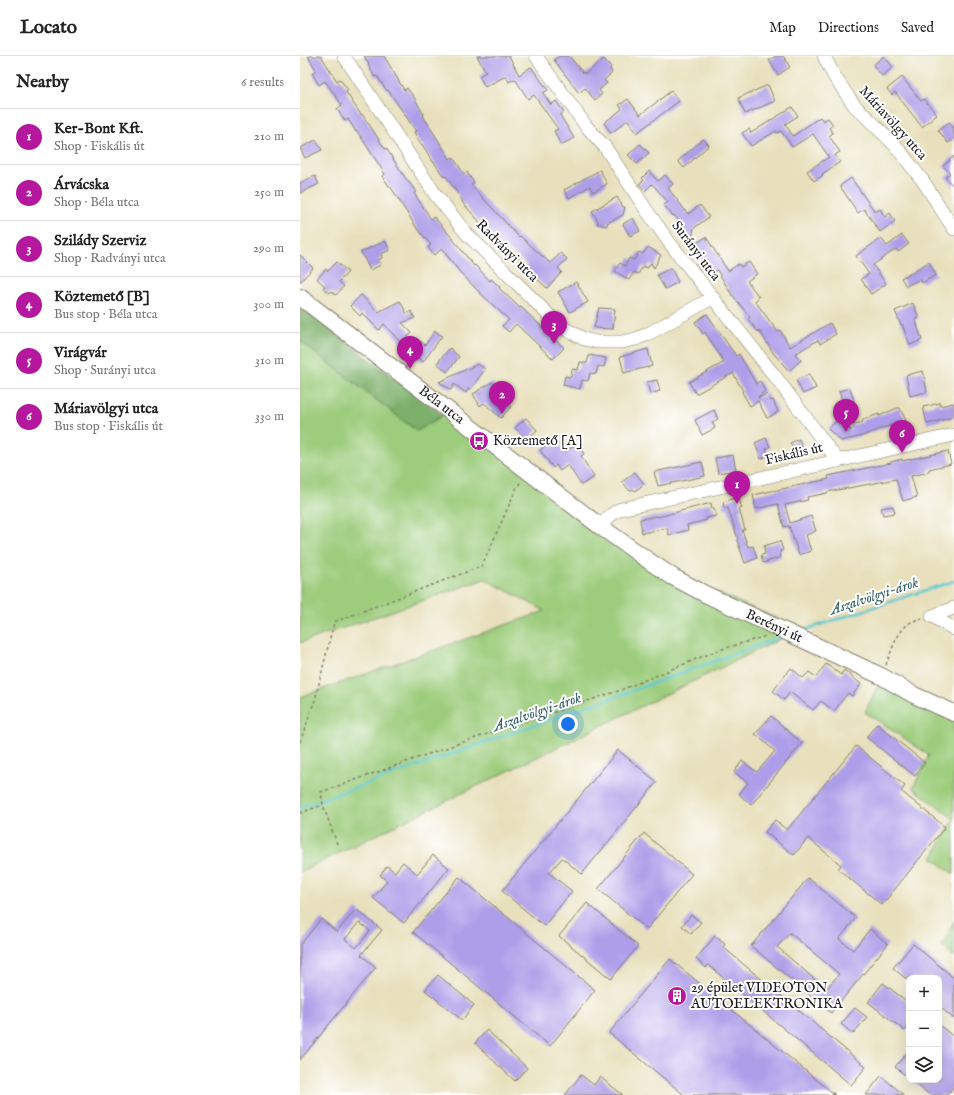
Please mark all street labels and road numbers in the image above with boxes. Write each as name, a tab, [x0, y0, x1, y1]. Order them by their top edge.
street label: Máriavölgy utca	[855, 82, 932, 164]
street label: Radványi utca	[472, 216, 543, 287]
street label: Surányi utca	[668, 217, 725, 285]
street label: Béla utca	[415, 382, 469, 429]
street label: Fiskális út	[763, 439, 825, 469]
street label: Berényi út	[743, 605, 806, 647]

